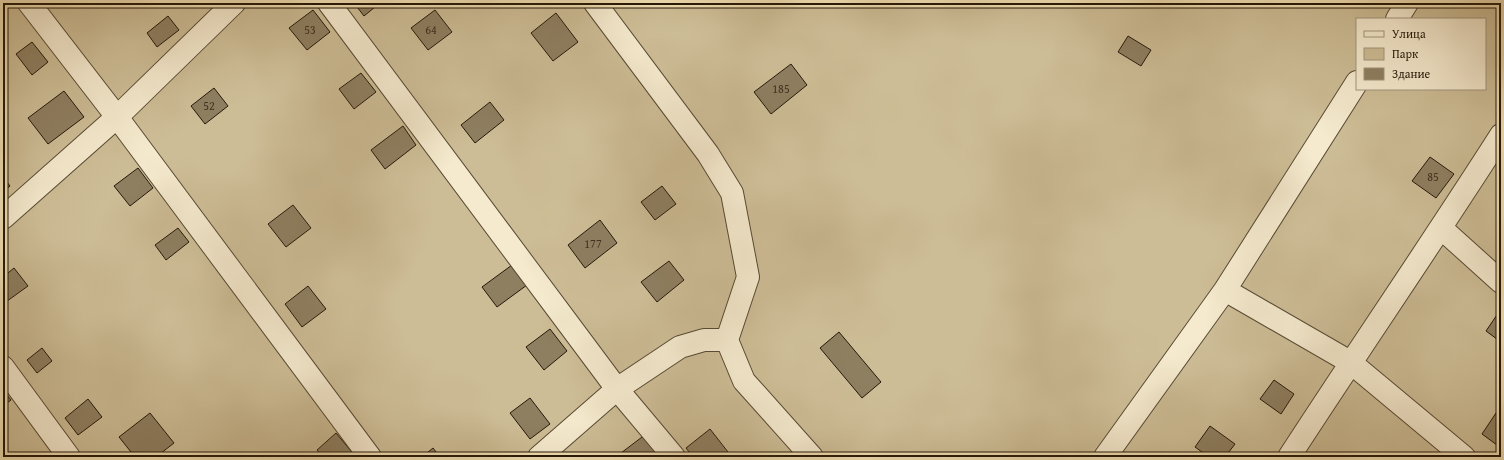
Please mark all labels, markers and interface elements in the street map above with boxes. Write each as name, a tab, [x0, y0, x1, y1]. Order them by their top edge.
legend	[1356, 18, 1486, 90]
house number: 53	[304, 21, 316, 38]
house number: 64	[425, 21, 437, 38]
text: Улица	[1392, 25, 1426, 42]
text: Парк	[1392, 45, 1419, 62]
text: Здание	[1392, 65, 1431, 82]
house number: 185	[772, 80, 790, 97]
house number: 52	[203, 97, 215, 114]
house number: 85	[1427, 168, 1439, 185]
house number: 177	[584, 235, 602, 252]

